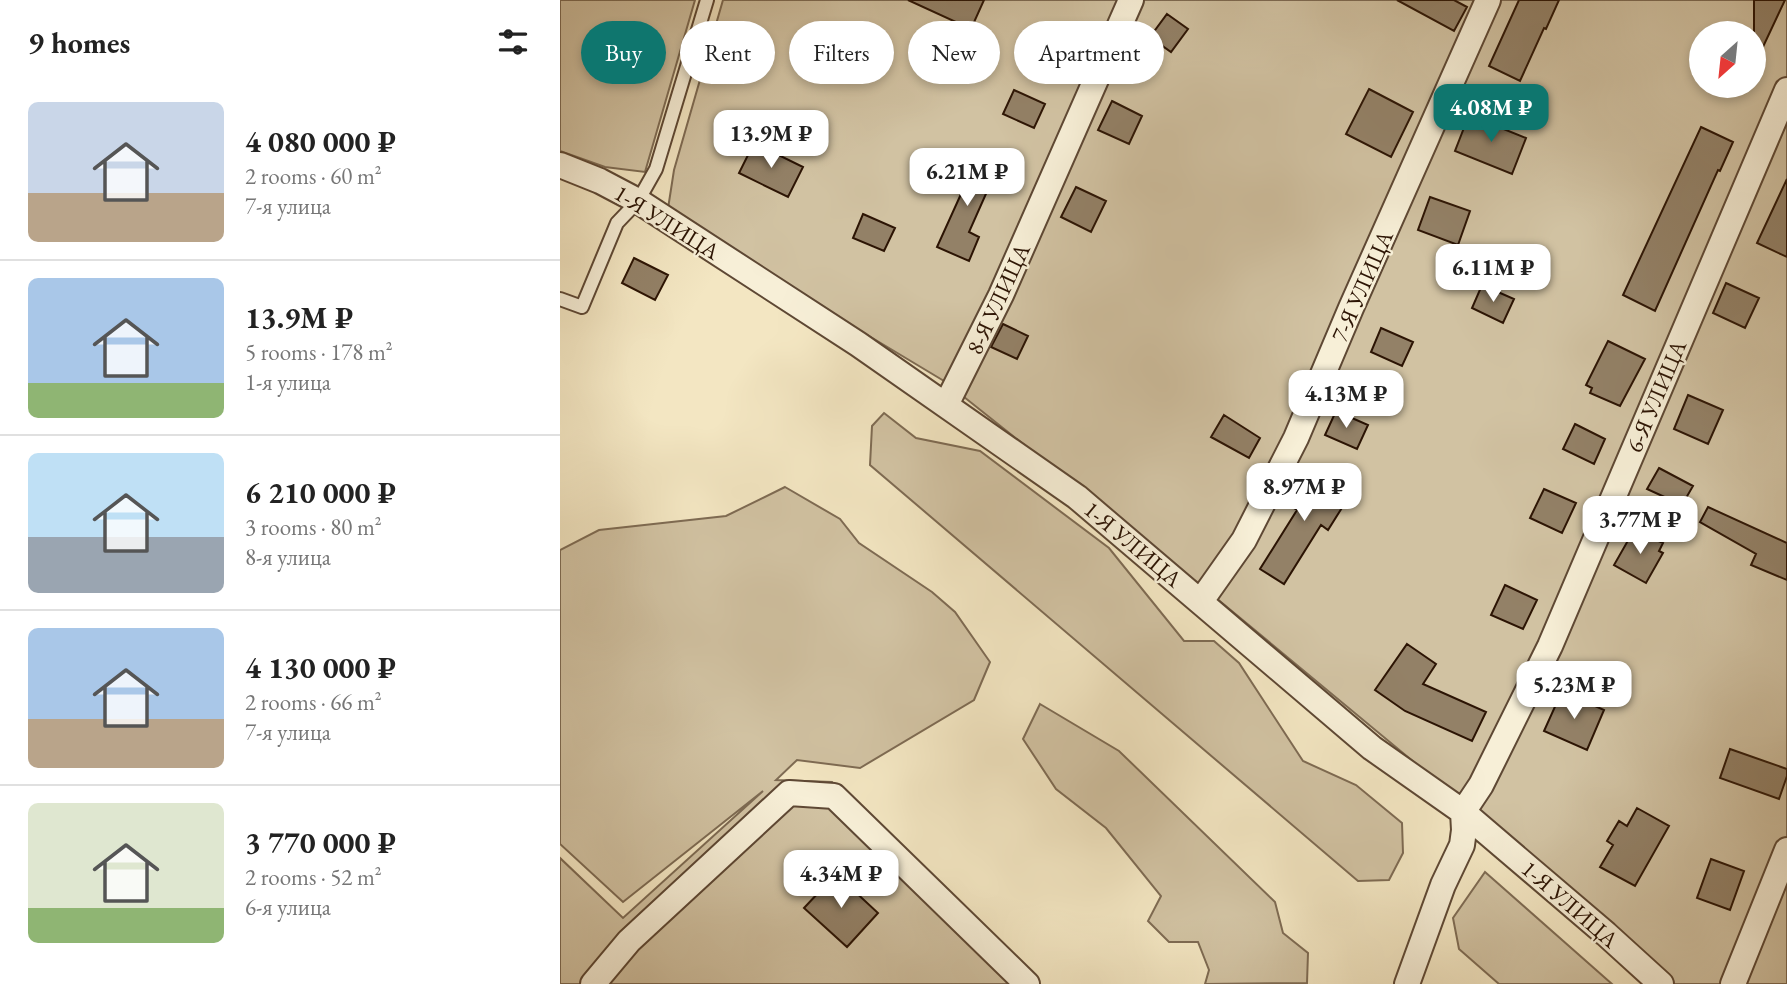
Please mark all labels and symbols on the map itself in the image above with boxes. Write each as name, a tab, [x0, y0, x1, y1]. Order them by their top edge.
north arrow	[1689, 21, 1766, 98]
pin: 4.08M ₽	[1426, 85, 1556, 144]
pin: 13.9M ₽	[706, 110, 836, 170]
pin: 6.21M ₽	[902, 148, 1032, 208]
street label: 1-Я УЛИЦА	[609, 178, 726, 267]
street label: 7-Я УЛИЦА	[1324, 225, 1400, 346]
street label: 8-Я УЛИЦА	[959, 238, 1037, 359]
pin: 6.11M ₽	[1428, 244, 1558, 304]
street label: 6-Я УЛИЦА	[1619, 334, 1693, 457]
pin: 4.13M ₽	[1281, 370, 1411, 430]
pin: 8.97M ₽	[1239, 463, 1369, 523]
street label: 1-Я УЛИЦА	[1078, 494, 1189, 594]
pin: 3.77M ₽	[1575, 496, 1705, 556]
pin: 5.23M ₽	[1509, 662, 1639, 721]
pin: 4.34M ₽	[776, 850, 906, 910]
street label: 1-Я УЛИЦА	[1515, 854, 1626, 955]

